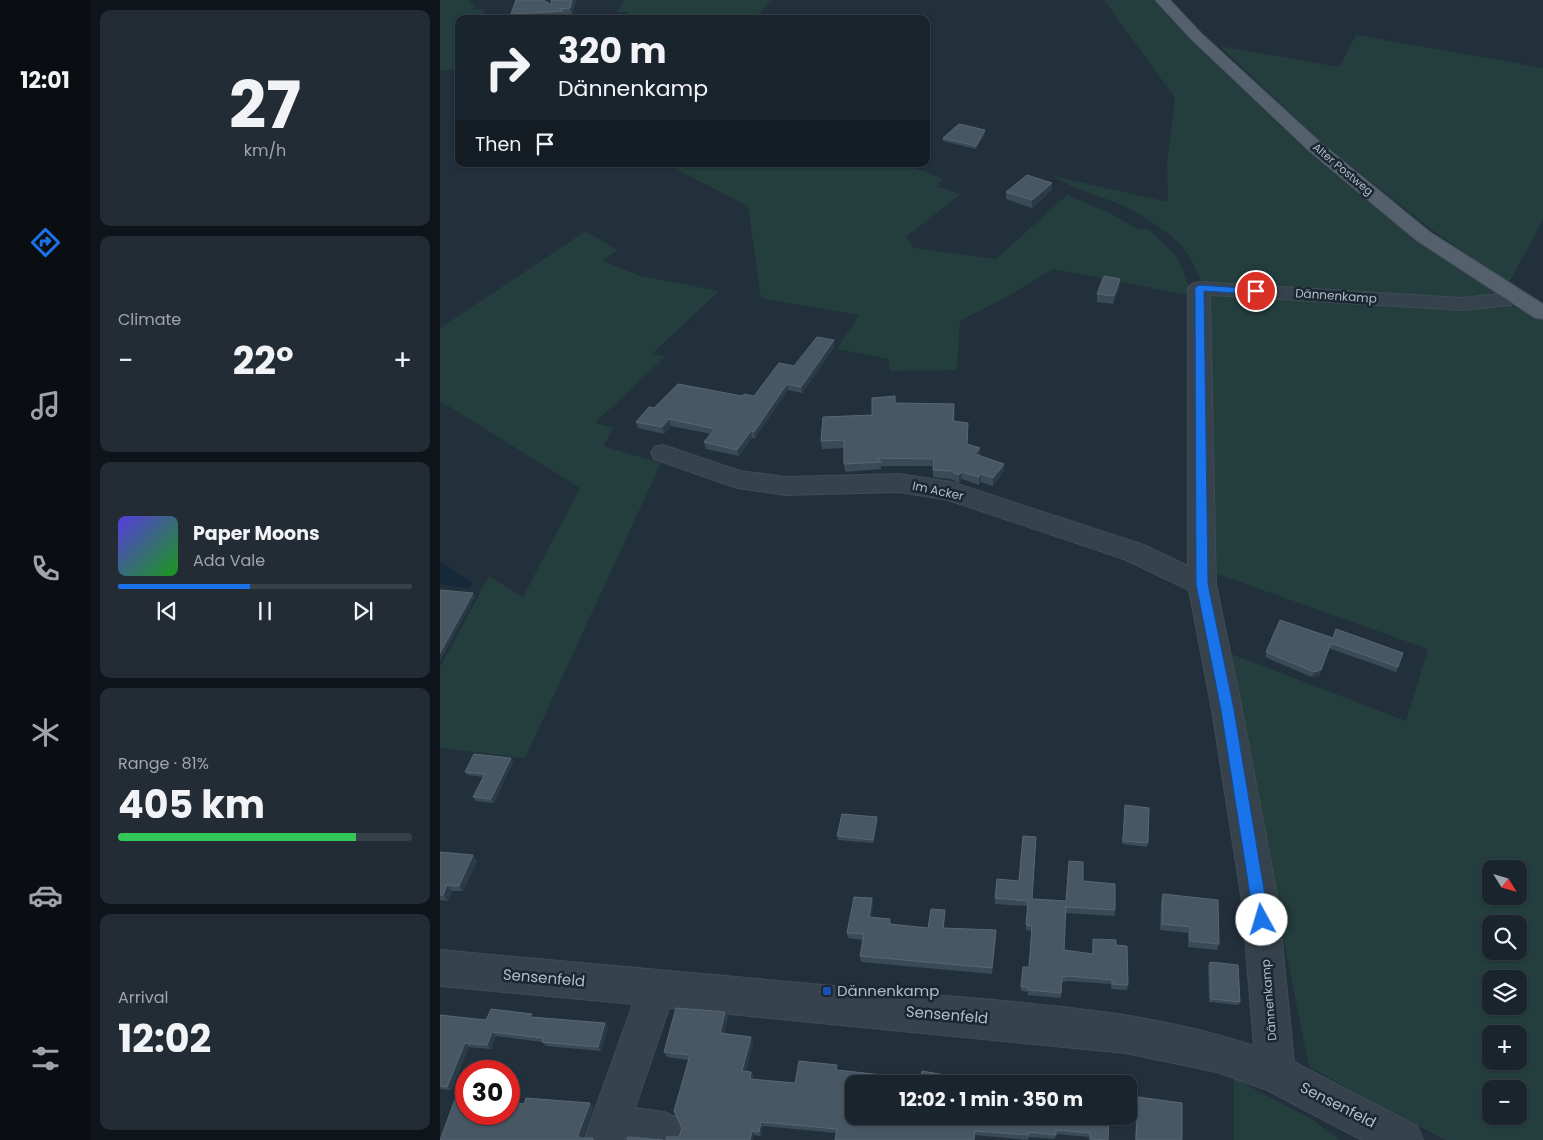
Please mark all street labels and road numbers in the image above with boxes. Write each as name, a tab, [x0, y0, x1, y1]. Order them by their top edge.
street label: Alter Postweg	[1309, 139, 1377, 199]
street label: Dännenkamp	[1295, 284, 1377, 307]
street label: Im Acker	[911, 477, 966, 504]
street label: Dännenkamp	[1256, 959, 1281, 1042]
street label: Sensenfeld	[502, 963, 586, 992]
street label: Sensenfeld	[905, 1000, 989, 1029]
street label: Sensenfeld	[1297, 1076, 1380, 1133]

